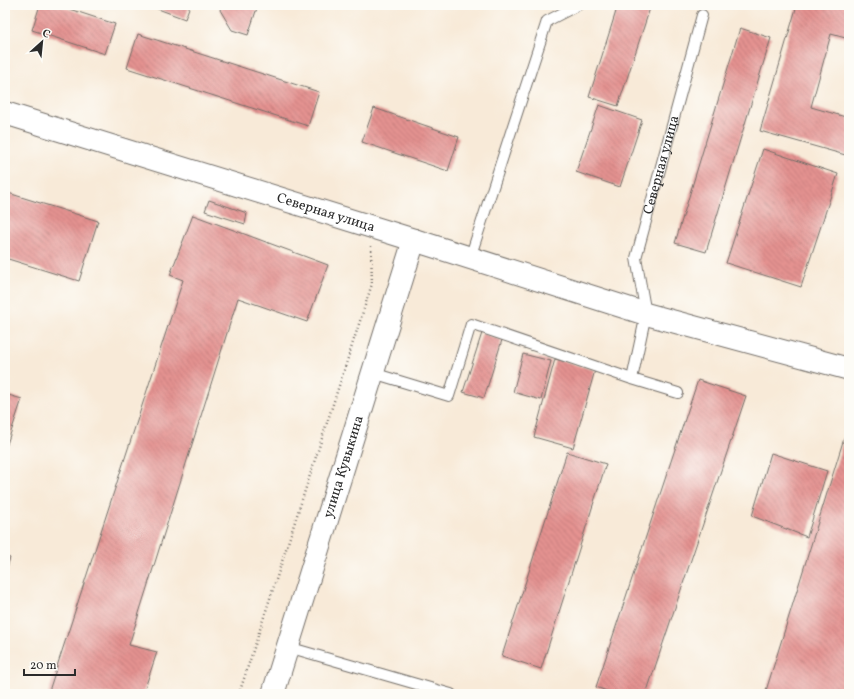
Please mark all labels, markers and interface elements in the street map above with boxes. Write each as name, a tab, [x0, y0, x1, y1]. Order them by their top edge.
north arrow	[22, 22, 62, 62]
text: С	[39, 26, 52, 43]
street label: Северная улица	[639, 113, 684, 216]
street label: Северная улица	[274, 188, 377, 237]
street label: улица Кувыкина	[319, 413, 368, 520]
scale bar	[24, 651, 75, 677]
text: 20 m	[30, 658, 57, 674]

